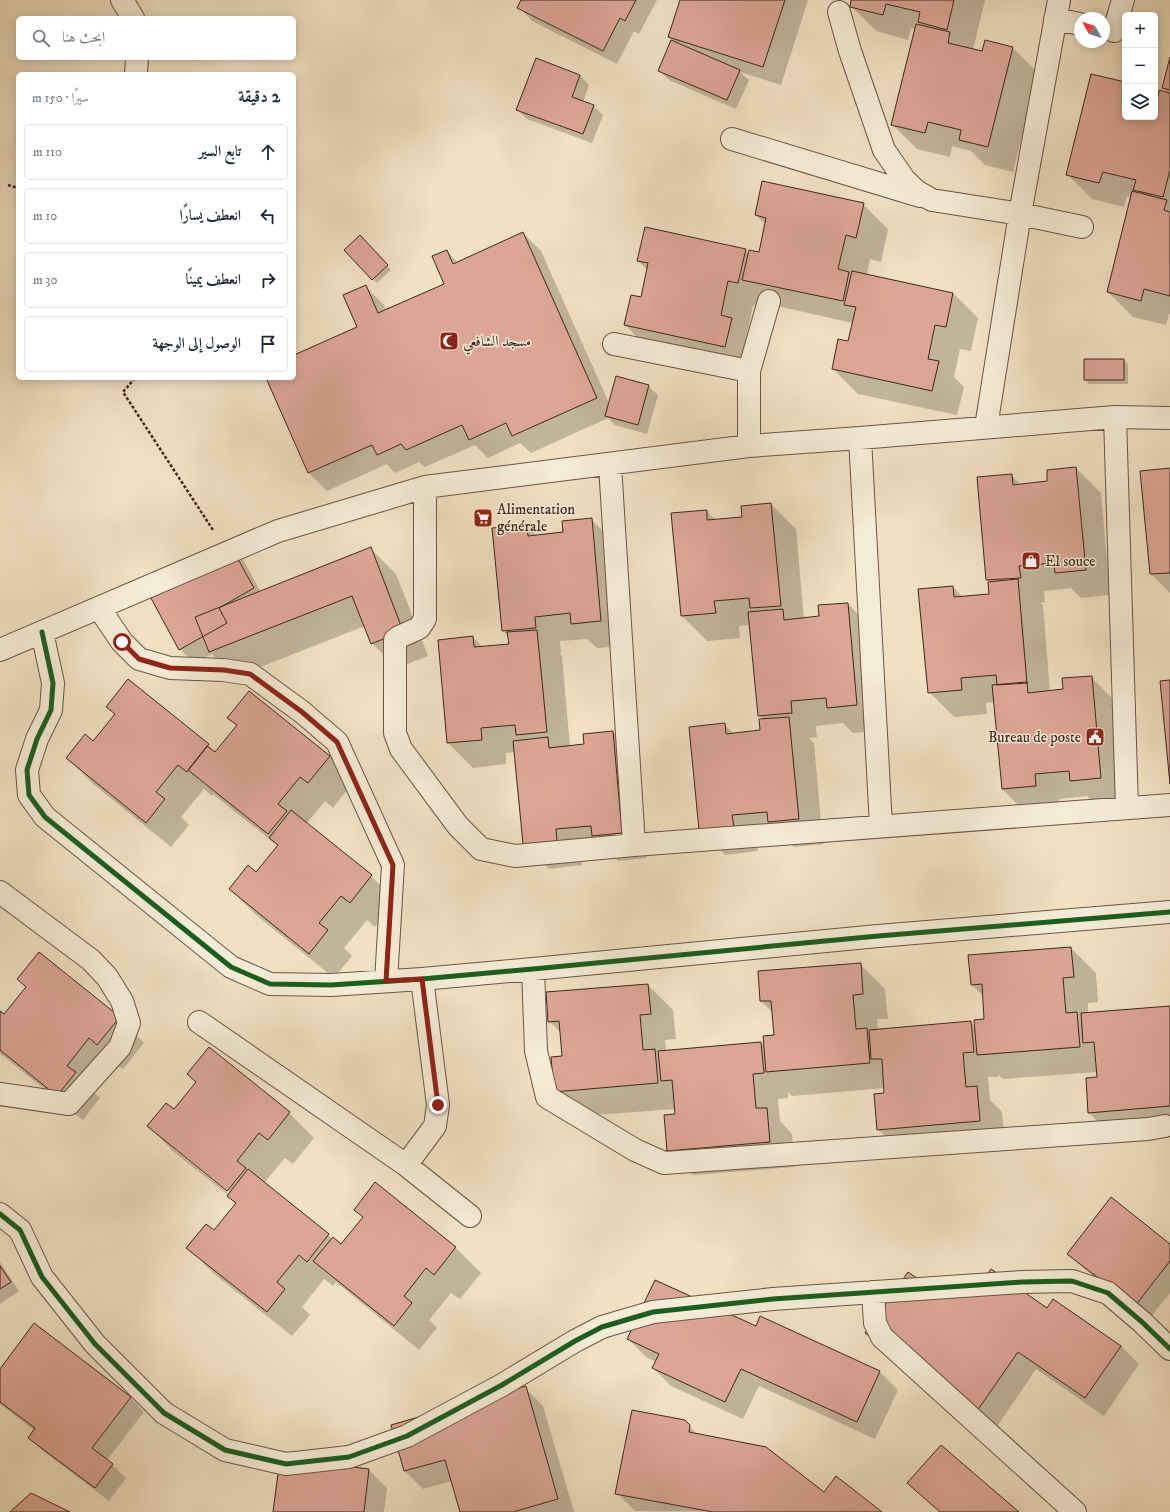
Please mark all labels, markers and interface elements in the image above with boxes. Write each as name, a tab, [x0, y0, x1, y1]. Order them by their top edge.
north arrow	[1074, 12, 1110, 48]
map controls	[1122, 12, 1158, 120]
button: +	[1122, 12, 1158, 48]
search box	[16, 16, 296, 60]
icon: search	[30, 27, 52, 49]
text: ابحث هنا	[62, 28, 105, 47]
button: −	[1122, 48, 1158, 84]
button: layers	[1122, 84, 1158, 120]
text: 2 دقيقة	[238, 86, 280, 108]
text: سيرًا · 150 m	[32, 90, 89, 106]
icon: ahead	[257, 141, 279, 163]
text: تابع السير	[199, 142, 241, 161]
text: 110 m	[33, 144, 62, 160]
icon: left	[257, 205, 279, 227]
text: انعطف يسارًا	[180, 206, 241, 225]
text: 10 m	[33, 208, 57, 224]
icon: right	[257, 269, 279, 291]
text: انعطف يمينًا	[186, 270, 241, 289]
text: 30 m	[33, 272, 57, 288]
mosque icon: مسجد الشافعي	[438, 330, 460, 352]
place label: مسجد الشافعي	[463, 332, 531, 355]
icon: arrive	[257, 333, 279, 355]
text: الوصول إلى الوجهة	[152, 334, 241, 353]
place label: Alimentation générale	[497, 500, 575, 536]
supermarket icon: Alimentation générale	[472, 507, 494, 529]
shop icon: El souce	[1020, 550, 1042, 572]
place label: El souce	[1045, 552, 1096, 571]
route start	[113, 633, 131, 651]
public building icon: Bureau de poste	[1084, 726, 1106, 748]
place label: Bureau de poste	[988, 728, 1081, 747]
route end	[429, 1096, 447, 1114]

